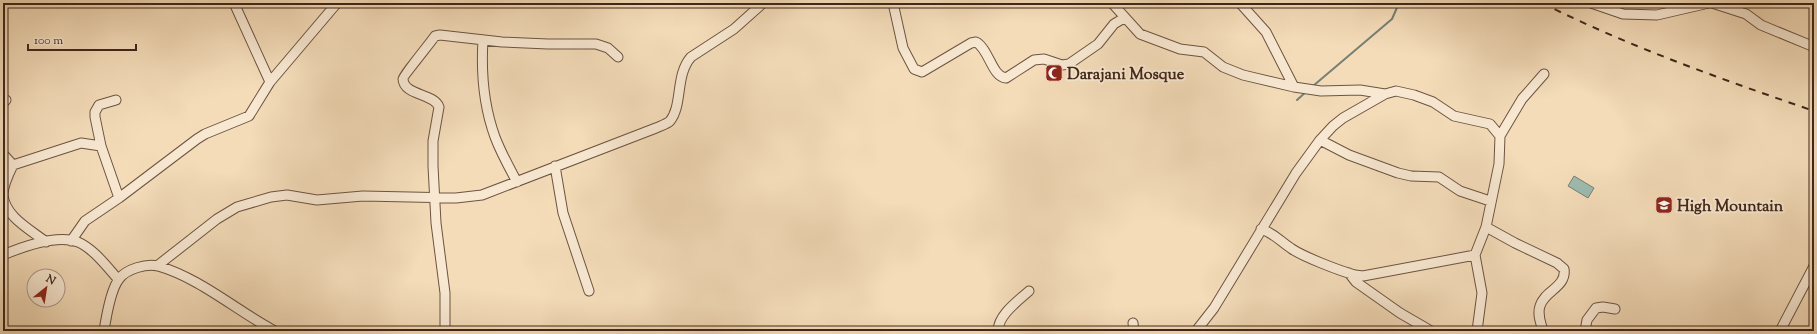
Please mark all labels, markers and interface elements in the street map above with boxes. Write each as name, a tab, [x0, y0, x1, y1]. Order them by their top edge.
scale bar	[28, 26, 136, 52]
text: 100 m	[34, 32, 63, 50]
mosque icon: Darajani Mosque	[1044, 63, 1064, 83]
place label: Darajani Mosque	[1067, 64, 1185, 87]
school or university icon: High Mountain	[1654, 195, 1674, 215]
place label: High Mountain	[1677, 196, 1784, 219]
north arrow	[26, 268, 66, 308]
text: N	[42, 271, 58, 289]

